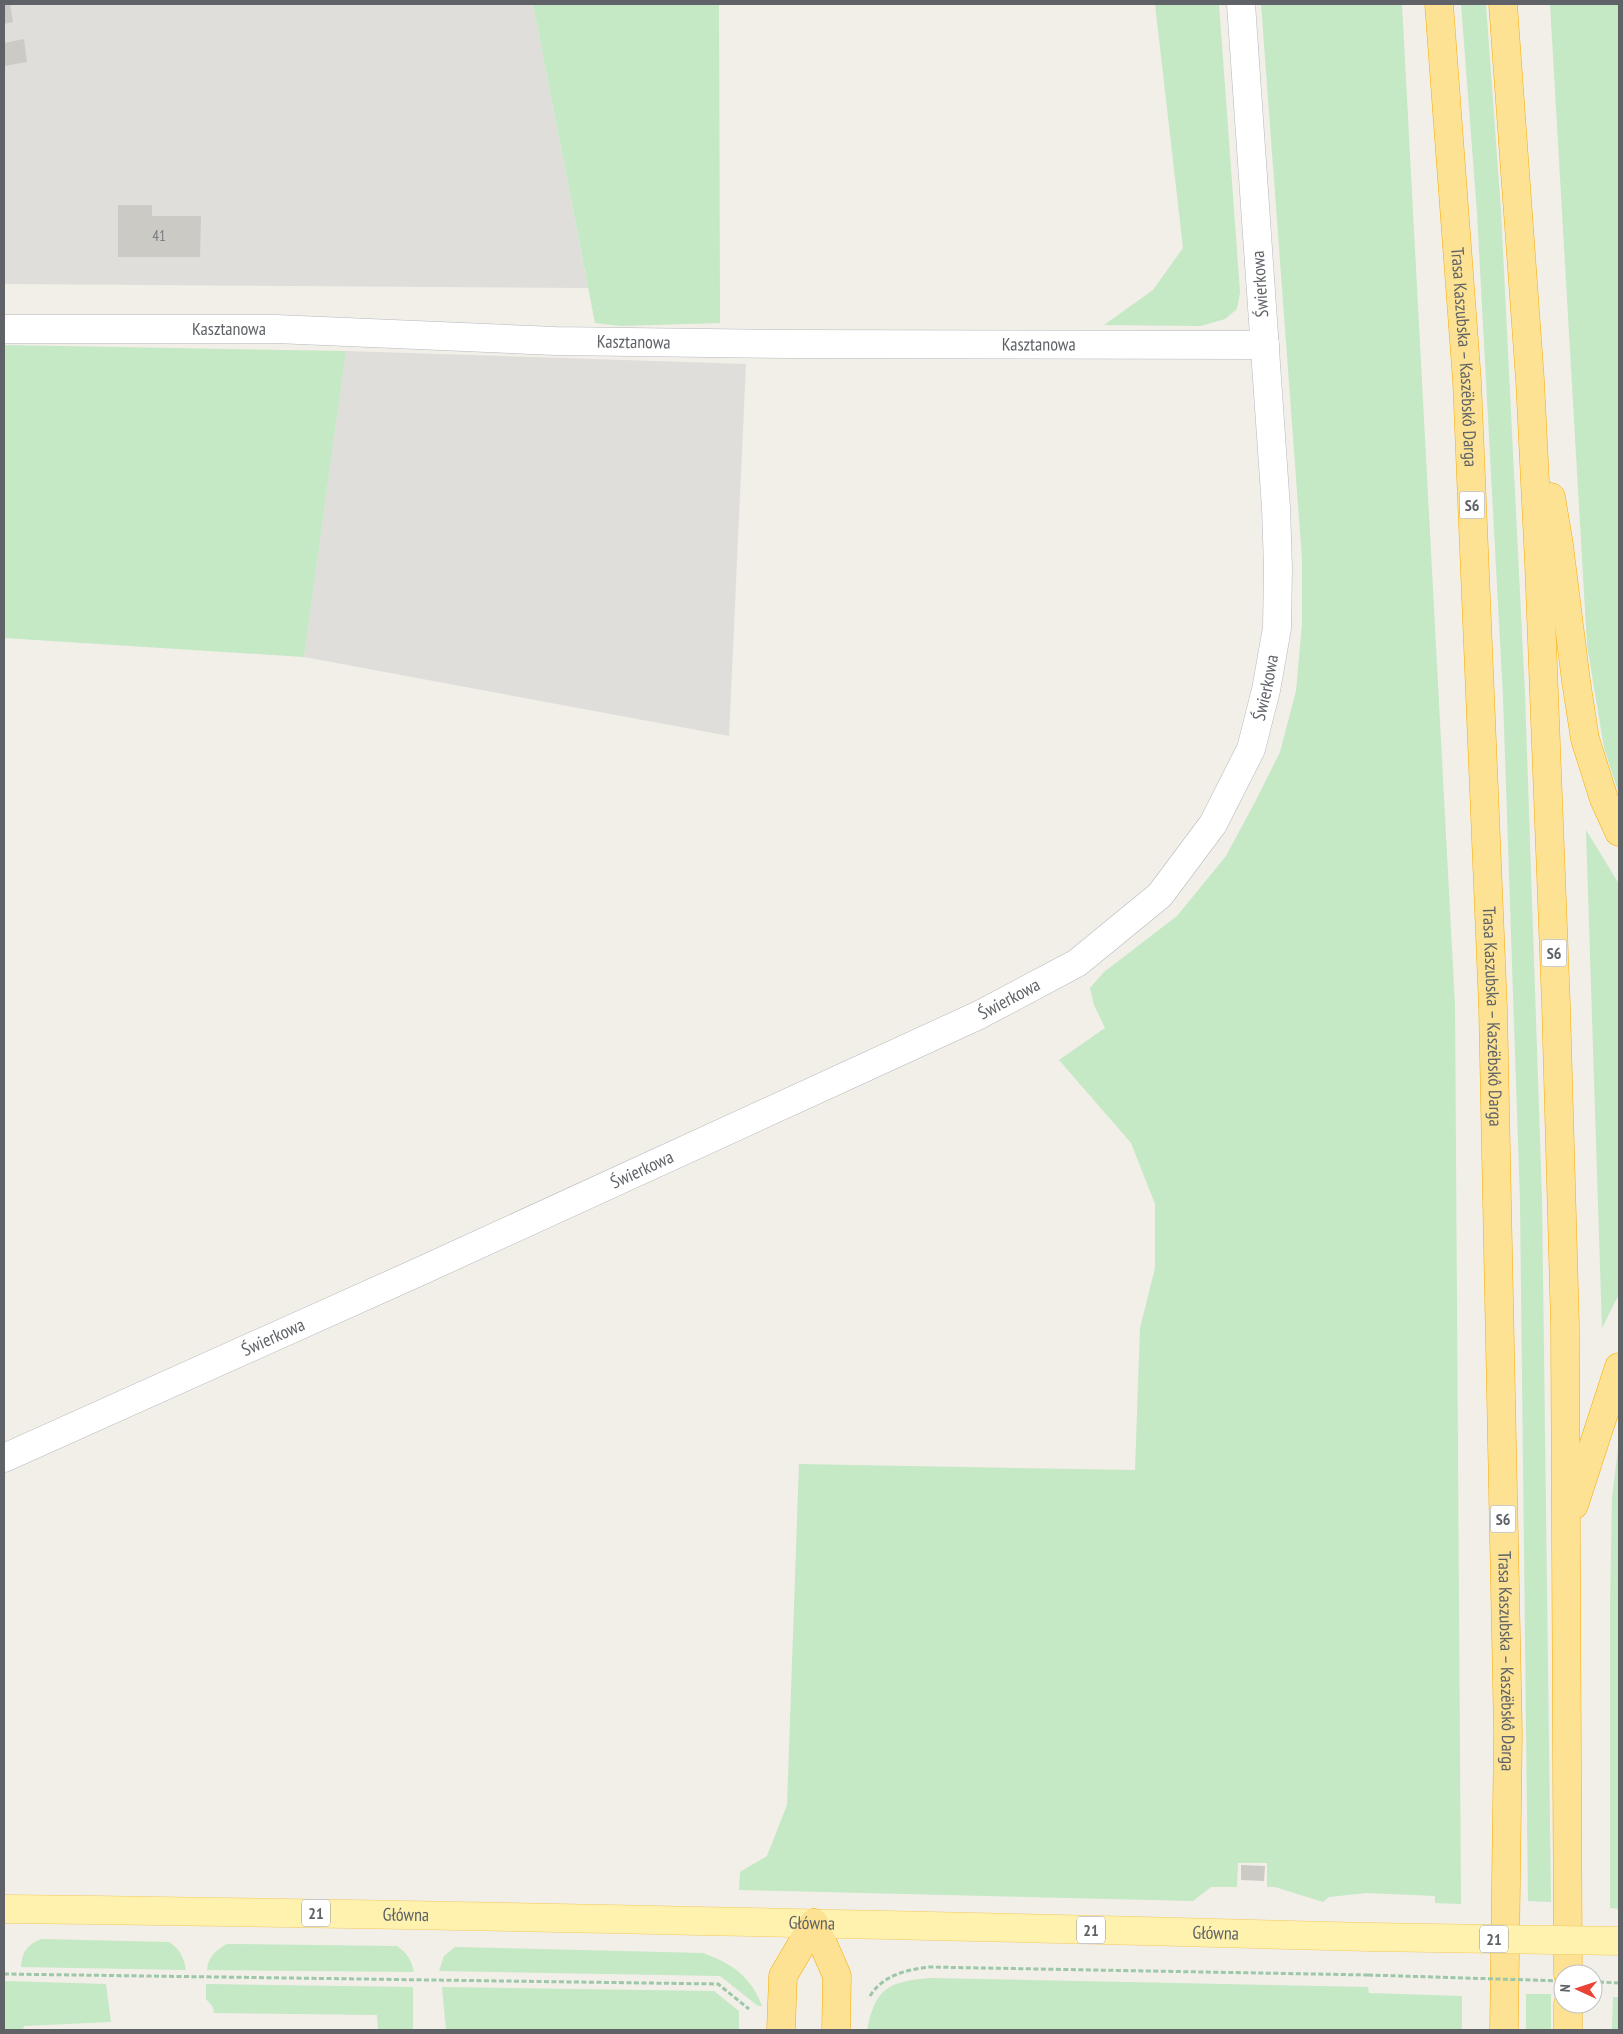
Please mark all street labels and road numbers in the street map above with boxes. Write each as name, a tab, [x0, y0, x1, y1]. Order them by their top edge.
street label: Trasa Kaszubska – Kaszëbskô Darga	[1446, 246, 1483, 467]
street label: Świerkowa	[1246, 250, 1273, 318]
street label: Kasztanowa	[192, 317, 266, 340]
street label: Kasztanowa	[597, 330, 671, 353]
street label: Kasztanowa	[1002, 332, 1076, 356]
road number: S6	[1460, 492, 1484, 518]
street label: Świerkowa	[1247, 653, 1283, 723]
street label: Trasa Kaszubska – Kaszëbskô Darga	[1478, 906, 1507, 1127]
road number: S6	[1542, 940, 1566, 966]
street label: Świerkowa	[974, 973, 1044, 1024]
street label: Świerkowa	[606, 1145, 677, 1194]
street label: Świerkowa	[238, 1313, 308, 1361]
road number: S6	[1490, 1506, 1516, 1532]
street label: Trasa Kaszubska – Kaszëbskô Darga	[1493, 1551, 1520, 1772]
road number: 21	[302, 1900, 330, 1926]
street label: Główna	[383, 1902, 429, 1926]
street label: Główna	[788, 1911, 835, 1935]
road number: 21	[1077, 1916, 1105, 1944]
street label: Główna	[1192, 1920, 1239, 1945]
road number: 21	[1480, 1926, 1508, 1952]

